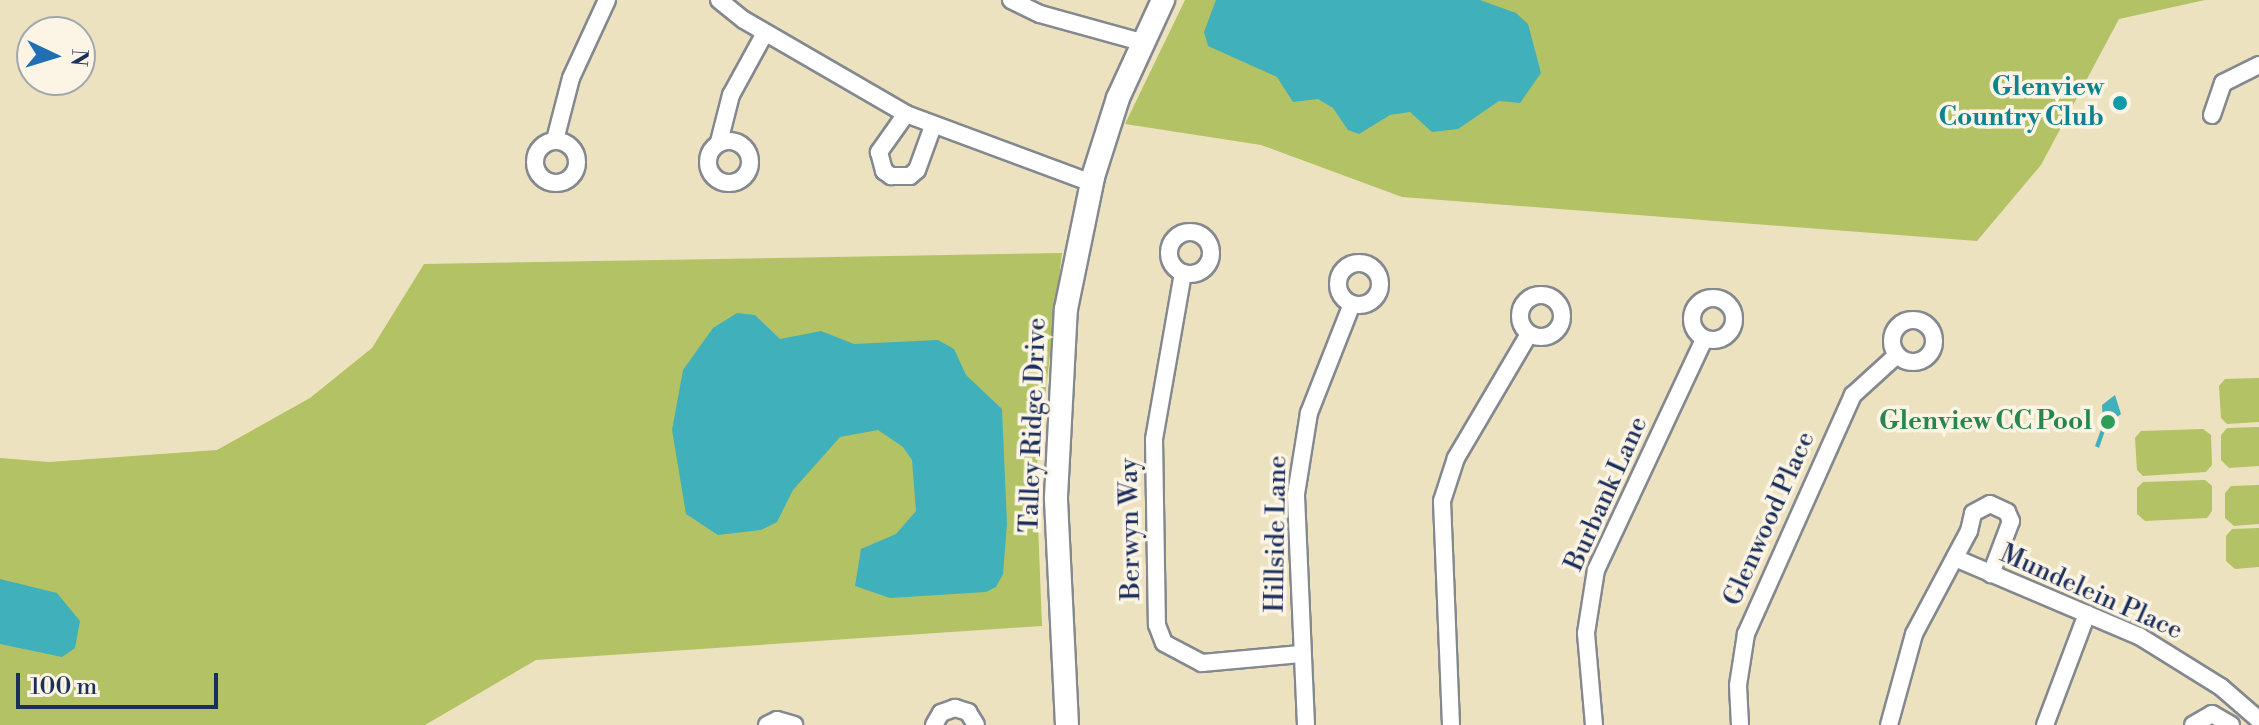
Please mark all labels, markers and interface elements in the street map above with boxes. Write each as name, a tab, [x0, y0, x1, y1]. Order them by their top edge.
north arrow	[16, 16, 96, 96]
text: N	[64, 48, 93, 67]
place label: Glenview Country Club	[1939, 72, 2104, 134]
marker: Glenview Country Club	[2111, 94, 2129, 112]
street label: Talley Ridge Drive	[1015, 317, 1053, 533]
place label: Glenview CC Pool	[1879, 406, 2092, 438]
street label: Burbank Lane	[1559, 412, 1655, 576]
marker: Glenview CC Pool	[2099, 413, 2117, 431]
street label: Glenwood Place	[1718, 427, 1822, 611]
street label: Hillside Lane	[1260, 455, 1294, 613]
street label: Berwyn Way	[1114, 457, 1148, 601]
street label: Mundelein Place	[1995, 539, 2187, 647]
scale bar	[20, 657, 222, 707]
text: 100 m	[30, 672, 97, 702]

